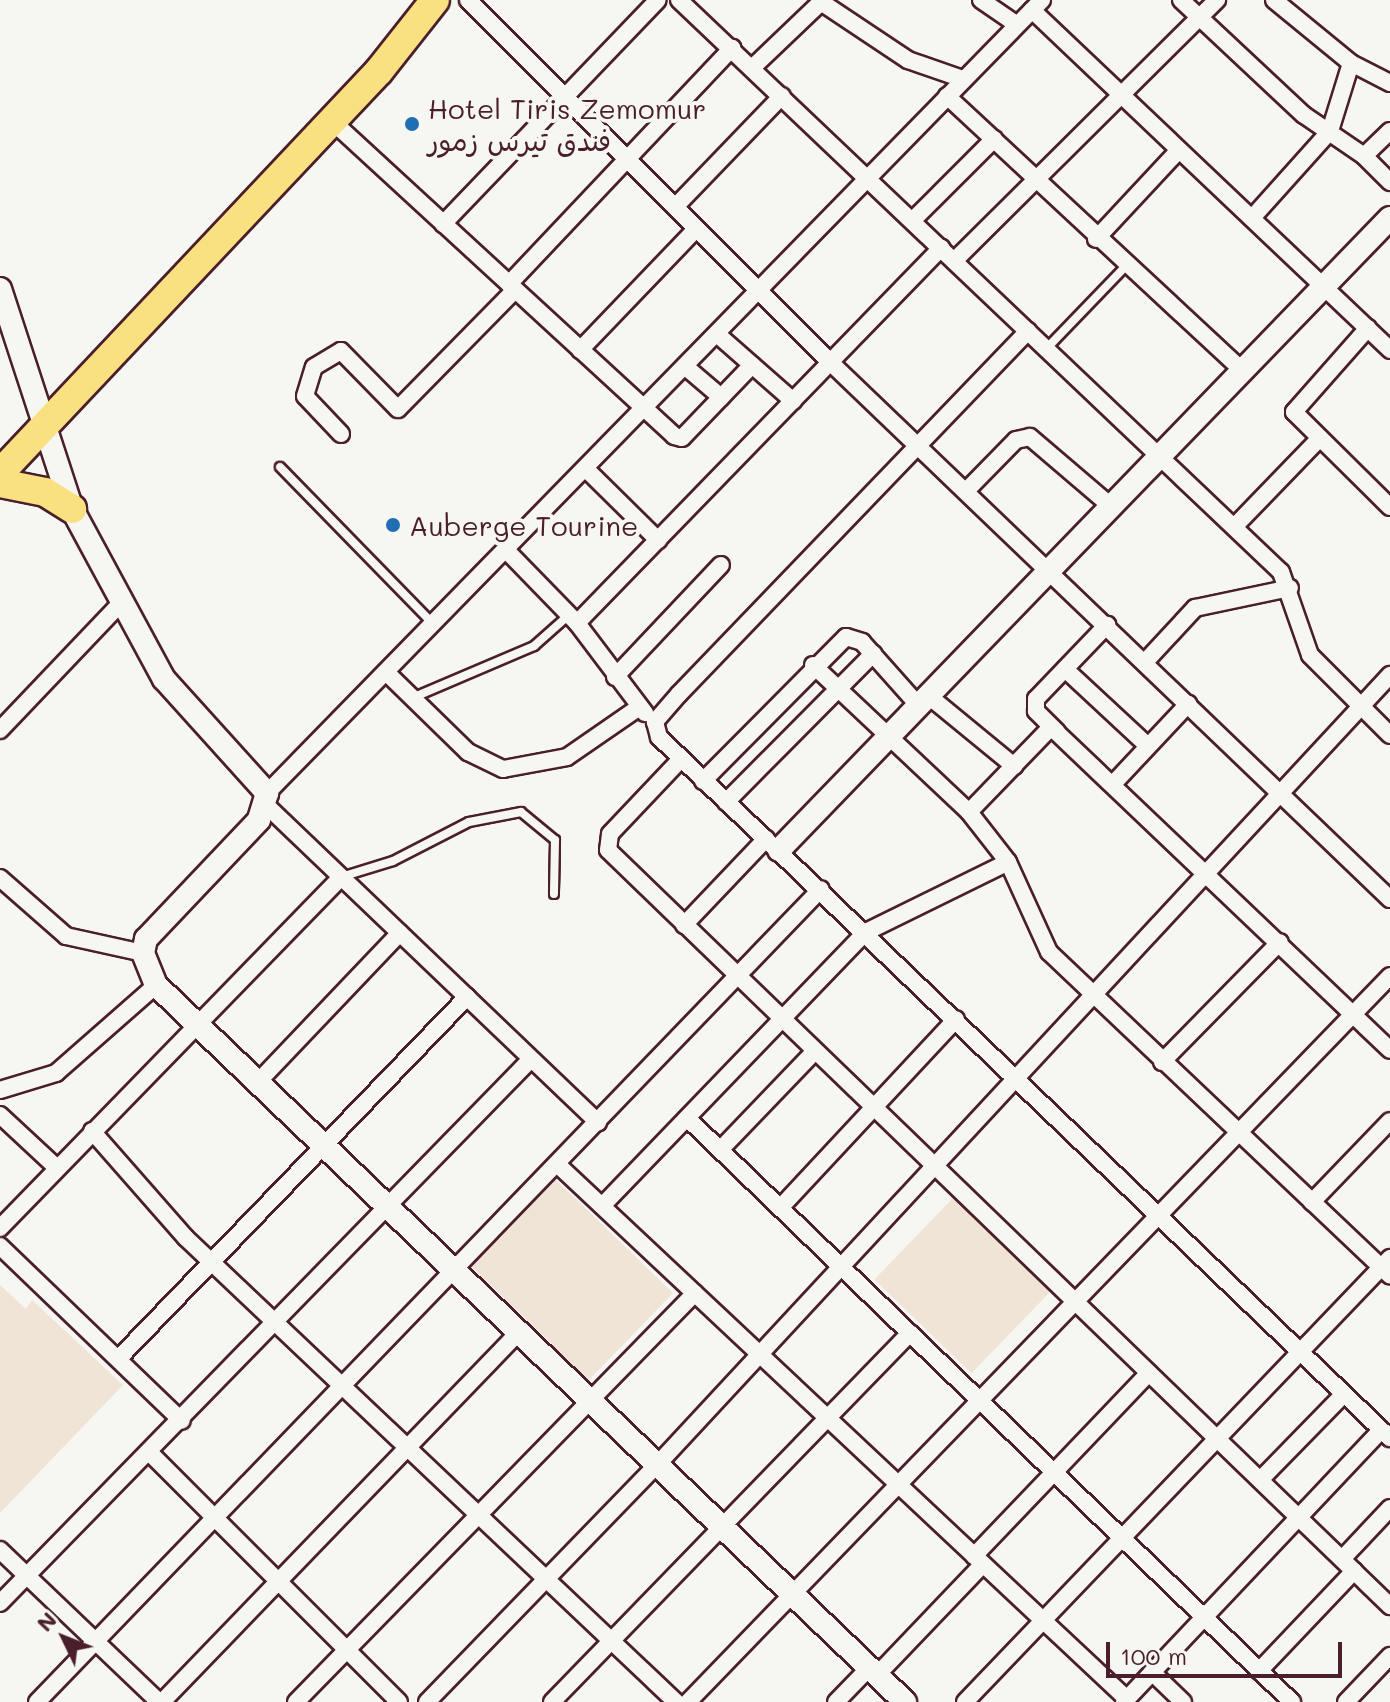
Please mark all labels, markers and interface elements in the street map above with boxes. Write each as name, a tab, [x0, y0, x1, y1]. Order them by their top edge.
place label: Hotel Tiris Zemomur فندق تيرس زمور	[428, 91, 706, 157]
marker: Hotel Tiris Zemomur فندق تيرس زمور	[403, 115, 421, 133]
place label: Auberge Tourine	[409, 508, 638, 542]
marker: Auberge Tourine	[384, 516, 402, 534]
north arrow	[24, 1598, 104, 1678]
text: N	[30, 1605, 62, 1637]
scale bar	[1110, 1626, 1346, 1676]
text: 100 m	[1120, 1640, 1187, 1671]

